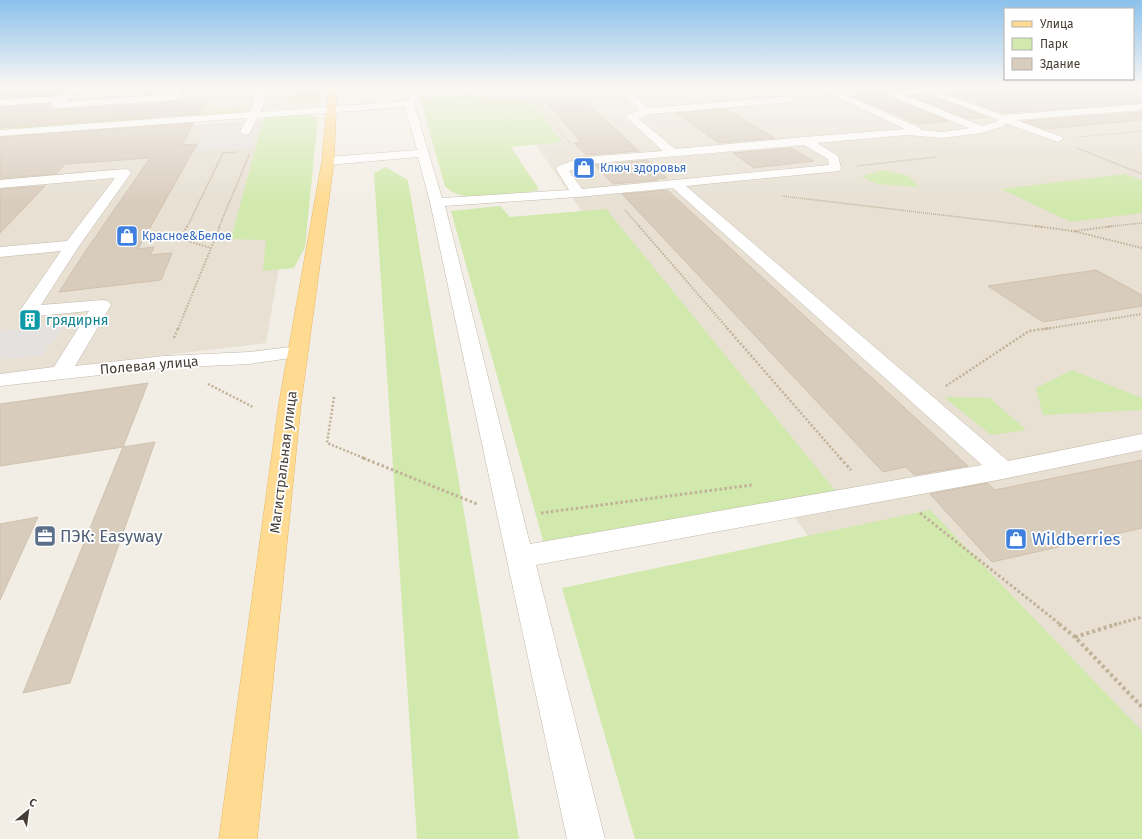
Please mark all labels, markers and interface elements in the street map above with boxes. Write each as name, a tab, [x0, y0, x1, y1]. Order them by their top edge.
legend	[1004, 8, 1134, 80]
text: Улица	[1040, 17, 1074, 31]
text: Парк	[1040, 37, 1069, 51]
text: Здание	[1040, 57, 1080, 71]
shop icon: Ключ здоровья	[571, 155, 597, 181]
place label: Ключ здоровья	[600, 161, 686, 175]
shop icon: Красное&Белое	[114, 223, 140, 249]
place label: Красное&Белое	[142, 229, 232, 243]
building icon: грядирня	[17, 307, 43, 333]
place label: грядирня	[46, 312, 108, 329]
street label: Полевая улица	[99, 353, 199, 378]
street label: Магистральная улица	[266, 390, 301, 534]
office icon: ПЭК: Easyway	[32, 523, 58, 549]
place label: ПЭК: Easyway	[60, 526, 163, 547]
shop icon: Wildberries	[1003, 526, 1029, 552]
place label: Wildberries	[1032, 529, 1120, 550]
north arrow	[8, 791, 48, 831]
text: С	[27, 795, 39, 810]

